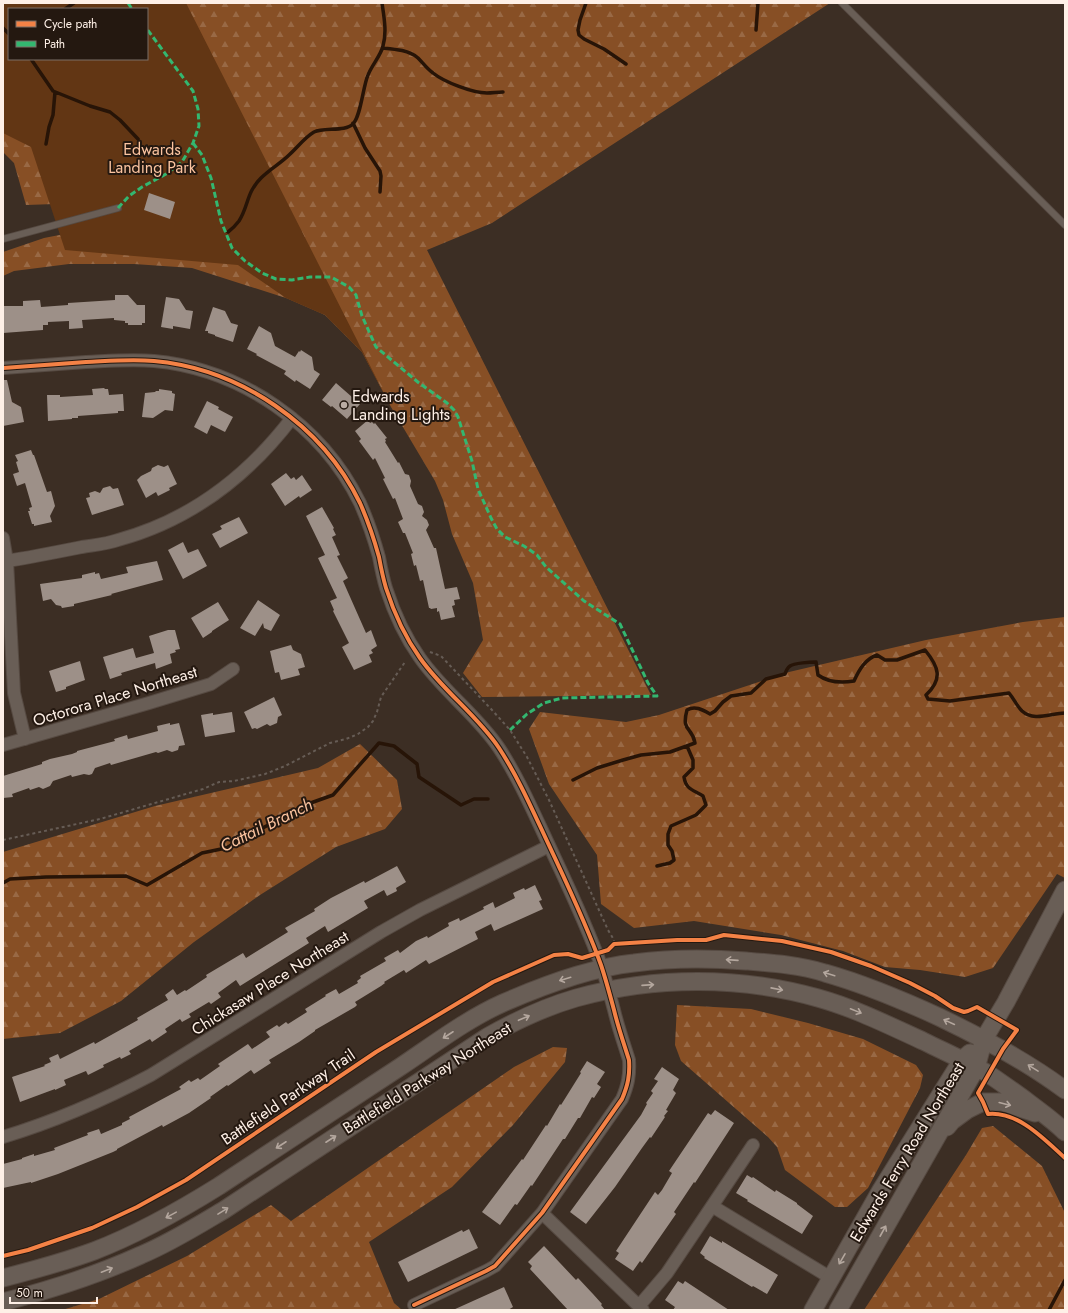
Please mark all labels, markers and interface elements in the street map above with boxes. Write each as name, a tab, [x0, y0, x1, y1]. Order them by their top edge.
legend	[8, 8, 148, 60]
text: Cycle path	[44, 15, 97, 33]
text: Path	[44, 35, 65, 53]
park label: Edwards Landing Park	[108, 138, 197, 179]
place label: Edwards Landing Lights	[352, 385, 450, 426]
marker: Edwards Landing Lights	[339, 400, 349, 410]
street label: Octorora Place Northeast	[30, 660, 200, 732]
water label: Cattail Branch	[215, 792, 317, 858]
street label: Chickasaw Place Northeast	[187, 925, 353, 1041]
one-way arrow	[726, 956, 739, 963]
one-way arrow	[822, 970, 835, 977]
one-way arrow	[559, 976, 572, 983]
one-way arrow	[641, 981, 654, 988]
one-way arrow	[770, 985, 783, 993]
one-way arrow	[849, 1008, 861, 1016]
one-way arrow	[518, 1014, 530, 1021]
street label: Battlefield Parkway Northeast	[338, 1017, 516, 1139]
one-way arrow	[944, 1018, 956, 1025]
one-way arrow	[442, 1032, 454, 1040]
street label: Battlefield Parkway Trail	[216, 1044, 360, 1150]
street label: Edwards Ferry Road Northeast	[844, 1058, 970, 1246]
one-way arrow	[1028, 1064, 1039, 1072]
one-way arrow	[999, 1100, 1012, 1108]
one-way arrow	[325, 1135, 336, 1143]
one-way arrow	[275, 1142, 287, 1150]
one-way arrow	[217, 1206, 228, 1215]
one-way arrow	[166, 1212, 178, 1219]
one-way arrow	[879, 1225, 887, 1237]
one-way arrow	[837, 1253, 845, 1265]
one-way arrow	[100, 1265, 112, 1273]
scale bar	[10, 1279, 97, 1305]
text: 50 m	[16, 1284, 43, 1302]

